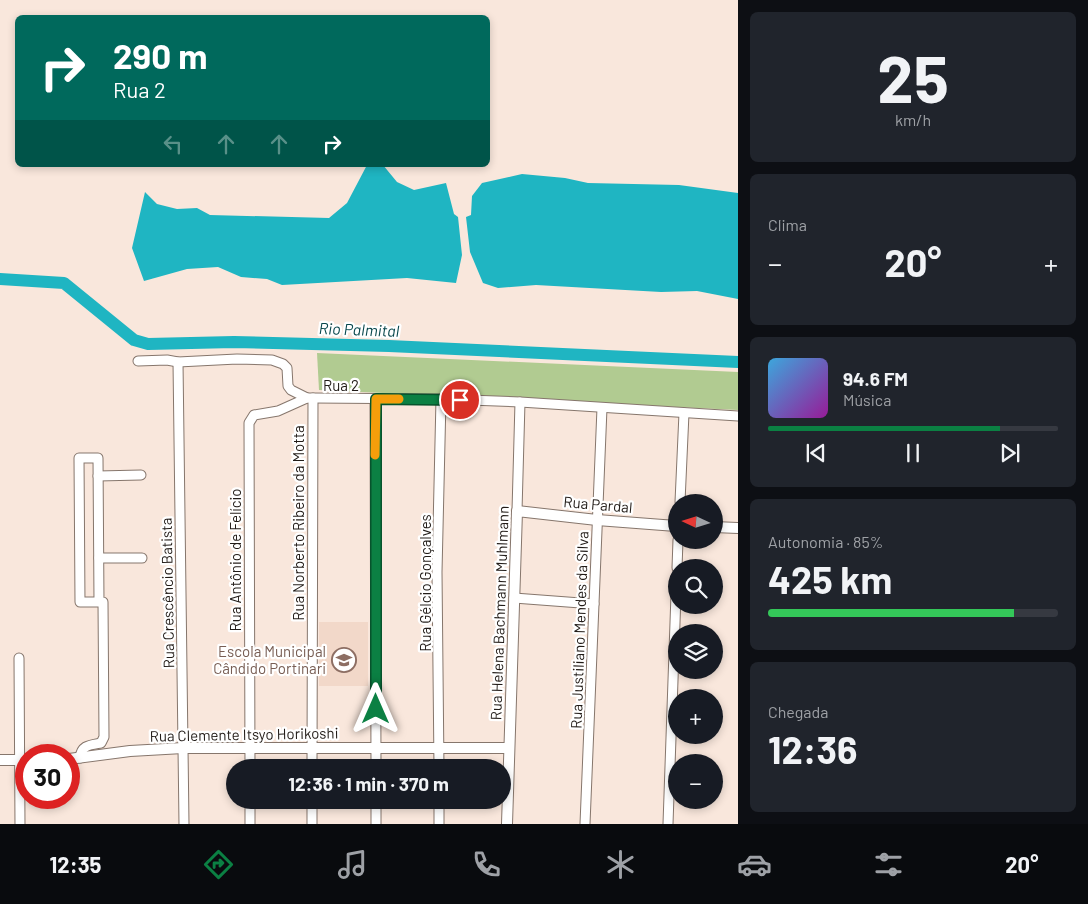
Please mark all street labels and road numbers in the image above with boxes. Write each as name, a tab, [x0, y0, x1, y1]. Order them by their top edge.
street label: Rua 2	[323, 376, 359, 394]
street label: Rua Norberto Ribeiro da Motta	[289, 425, 307, 621]
street label: Rua Antônio de Felício	[226, 489, 244, 631]
street label: Rua Pardal	[563, 492, 633, 516]
street label: Rua Helena Bachmann Muhlmann	[486, 505, 512, 721]
street label: Rua Gélcio Gonçalves	[416, 514, 434, 652]
street label: Rua Crescêncio Batista	[157, 518, 177, 668]
street label: Rua Justiliano Mendes da Silva	[567, 531, 591, 729]
street label: Rua Clemente Itsyo Horikoshi	[149, 723, 339, 745]

